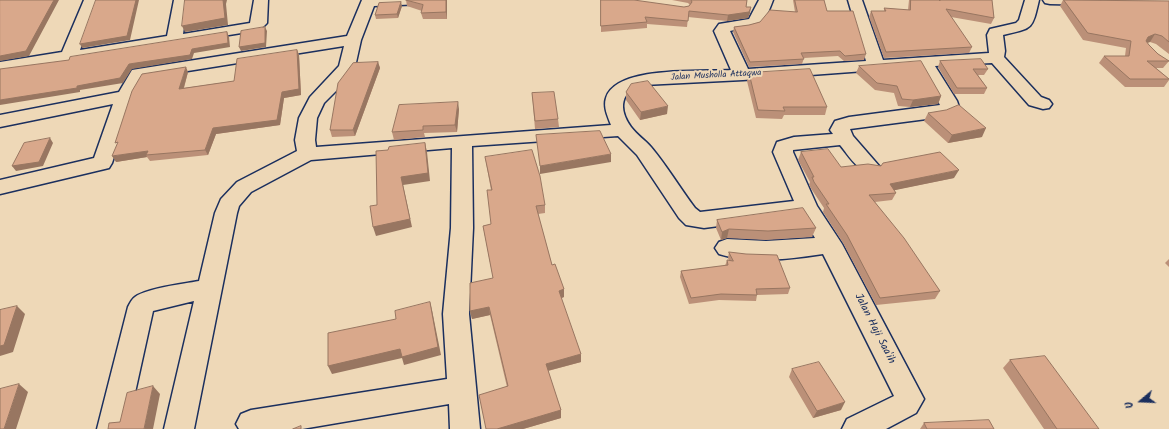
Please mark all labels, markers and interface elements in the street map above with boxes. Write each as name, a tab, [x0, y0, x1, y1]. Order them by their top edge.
street label: Jalan Musholla Attaqwa	[670, 68, 762, 84]
street label: Jalan Haji Saa'ih	[851, 292, 897, 366]
north arrow	[1121, 381, 1161, 421]
text: U	[1120, 399, 1139, 411]

